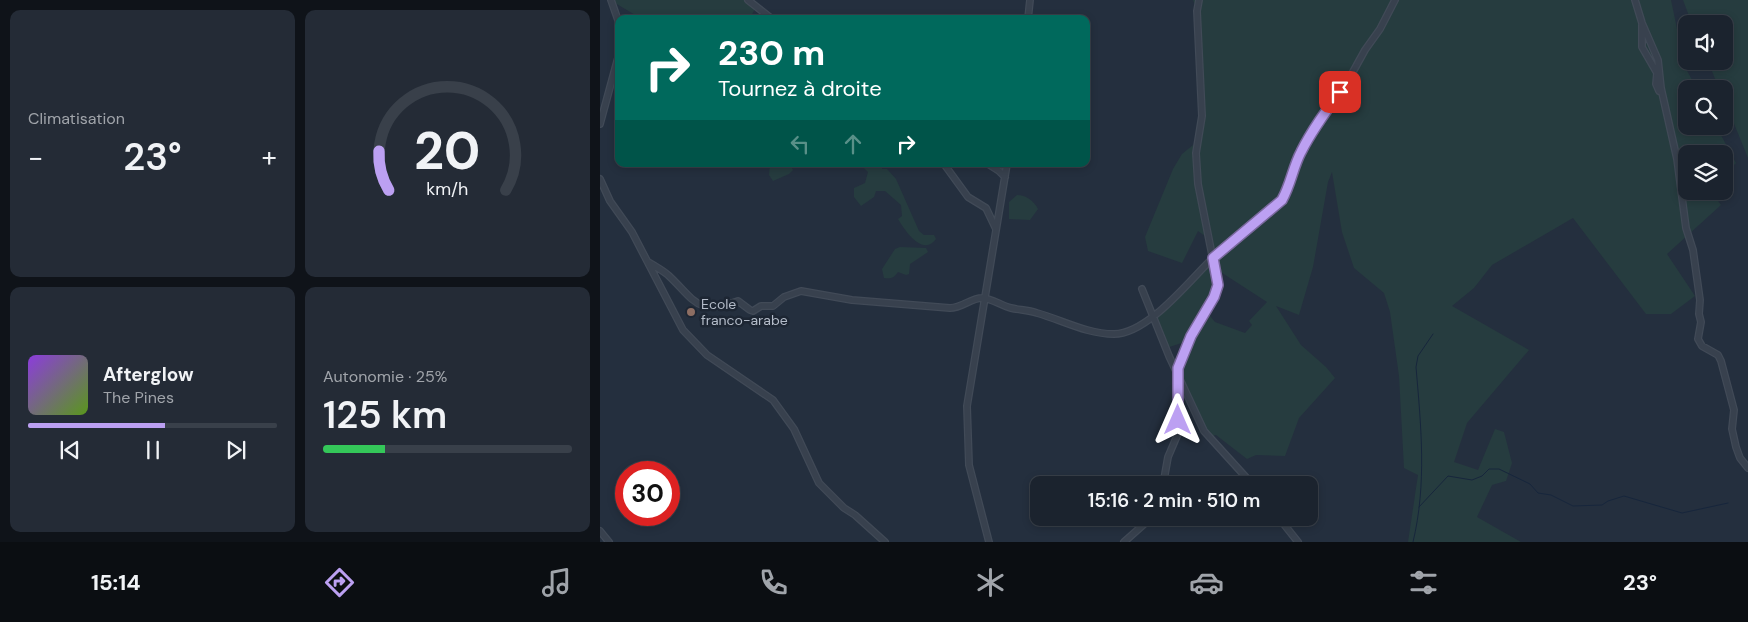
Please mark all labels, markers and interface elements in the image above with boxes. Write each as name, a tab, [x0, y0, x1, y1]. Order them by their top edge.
map controls	[1678, 15, 1733, 200]
button: sound	[1678, 15, 1733, 70]
text: 230 m	[718, 30, 825, 76]
icon: right	[635, 35, 700, 100]
pin	[1319, 71, 1361, 113]
text: Tournez à droite	[718, 74, 882, 103]
icon: arrive	[1326, 78, 1354, 106]
button: search	[1678, 80, 1733, 135]
text: Climatisation	[28, 108, 125, 129]
text: 20	[414, 117, 481, 185]
icon: left	[786, 130, 814, 158]
icon: ahead	[839, 130, 867, 158]
icon: right	[892, 130, 920, 158]
text: 23°	[123, 132, 182, 182]
text: −	[28, 139, 43, 176]
text: +	[262, 139, 277, 176]
button: layers	[1678, 145, 1733, 200]
text: km/h	[426, 177, 469, 201]
place label: Ecole franco-arabe	[701, 295, 788, 329]
marker: Ecole franco-arabe	[685, 306, 697, 318]
text: Afterglow	[103, 362, 194, 387]
text: Autonomie · 25%	[323, 366, 447, 387]
text: The Pines	[103, 387, 174, 408]
text: 125 km	[323, 390, 447, 440]
position arrow	[1151, 393, 1203, 445]
icon: previous	[56, 436, 84, 464]
icon: pause	[139, 436, 167, 464]
icon: next	[222, 436, 250, 464]
speed limit sign: 30	[615, 461, 680, 526]
text: 15:16 · 2 min · 510 m	[1088, 488, 1260, 513]
icon: directions	[322, 565, 357, 600]
icon: music	[539, 565, 574, 600]
icon: phone	[756, 565, 791, 600]
icon: climate	[973, 565, 1008, 600]
icon: car	[1189, 565, 1224, 600]
icon: filters	[1406, 565, 1441, 600]
text: 15:14	[91, 568, 140, 597]
text: 23°	[1623, 568, 1657, 597]

